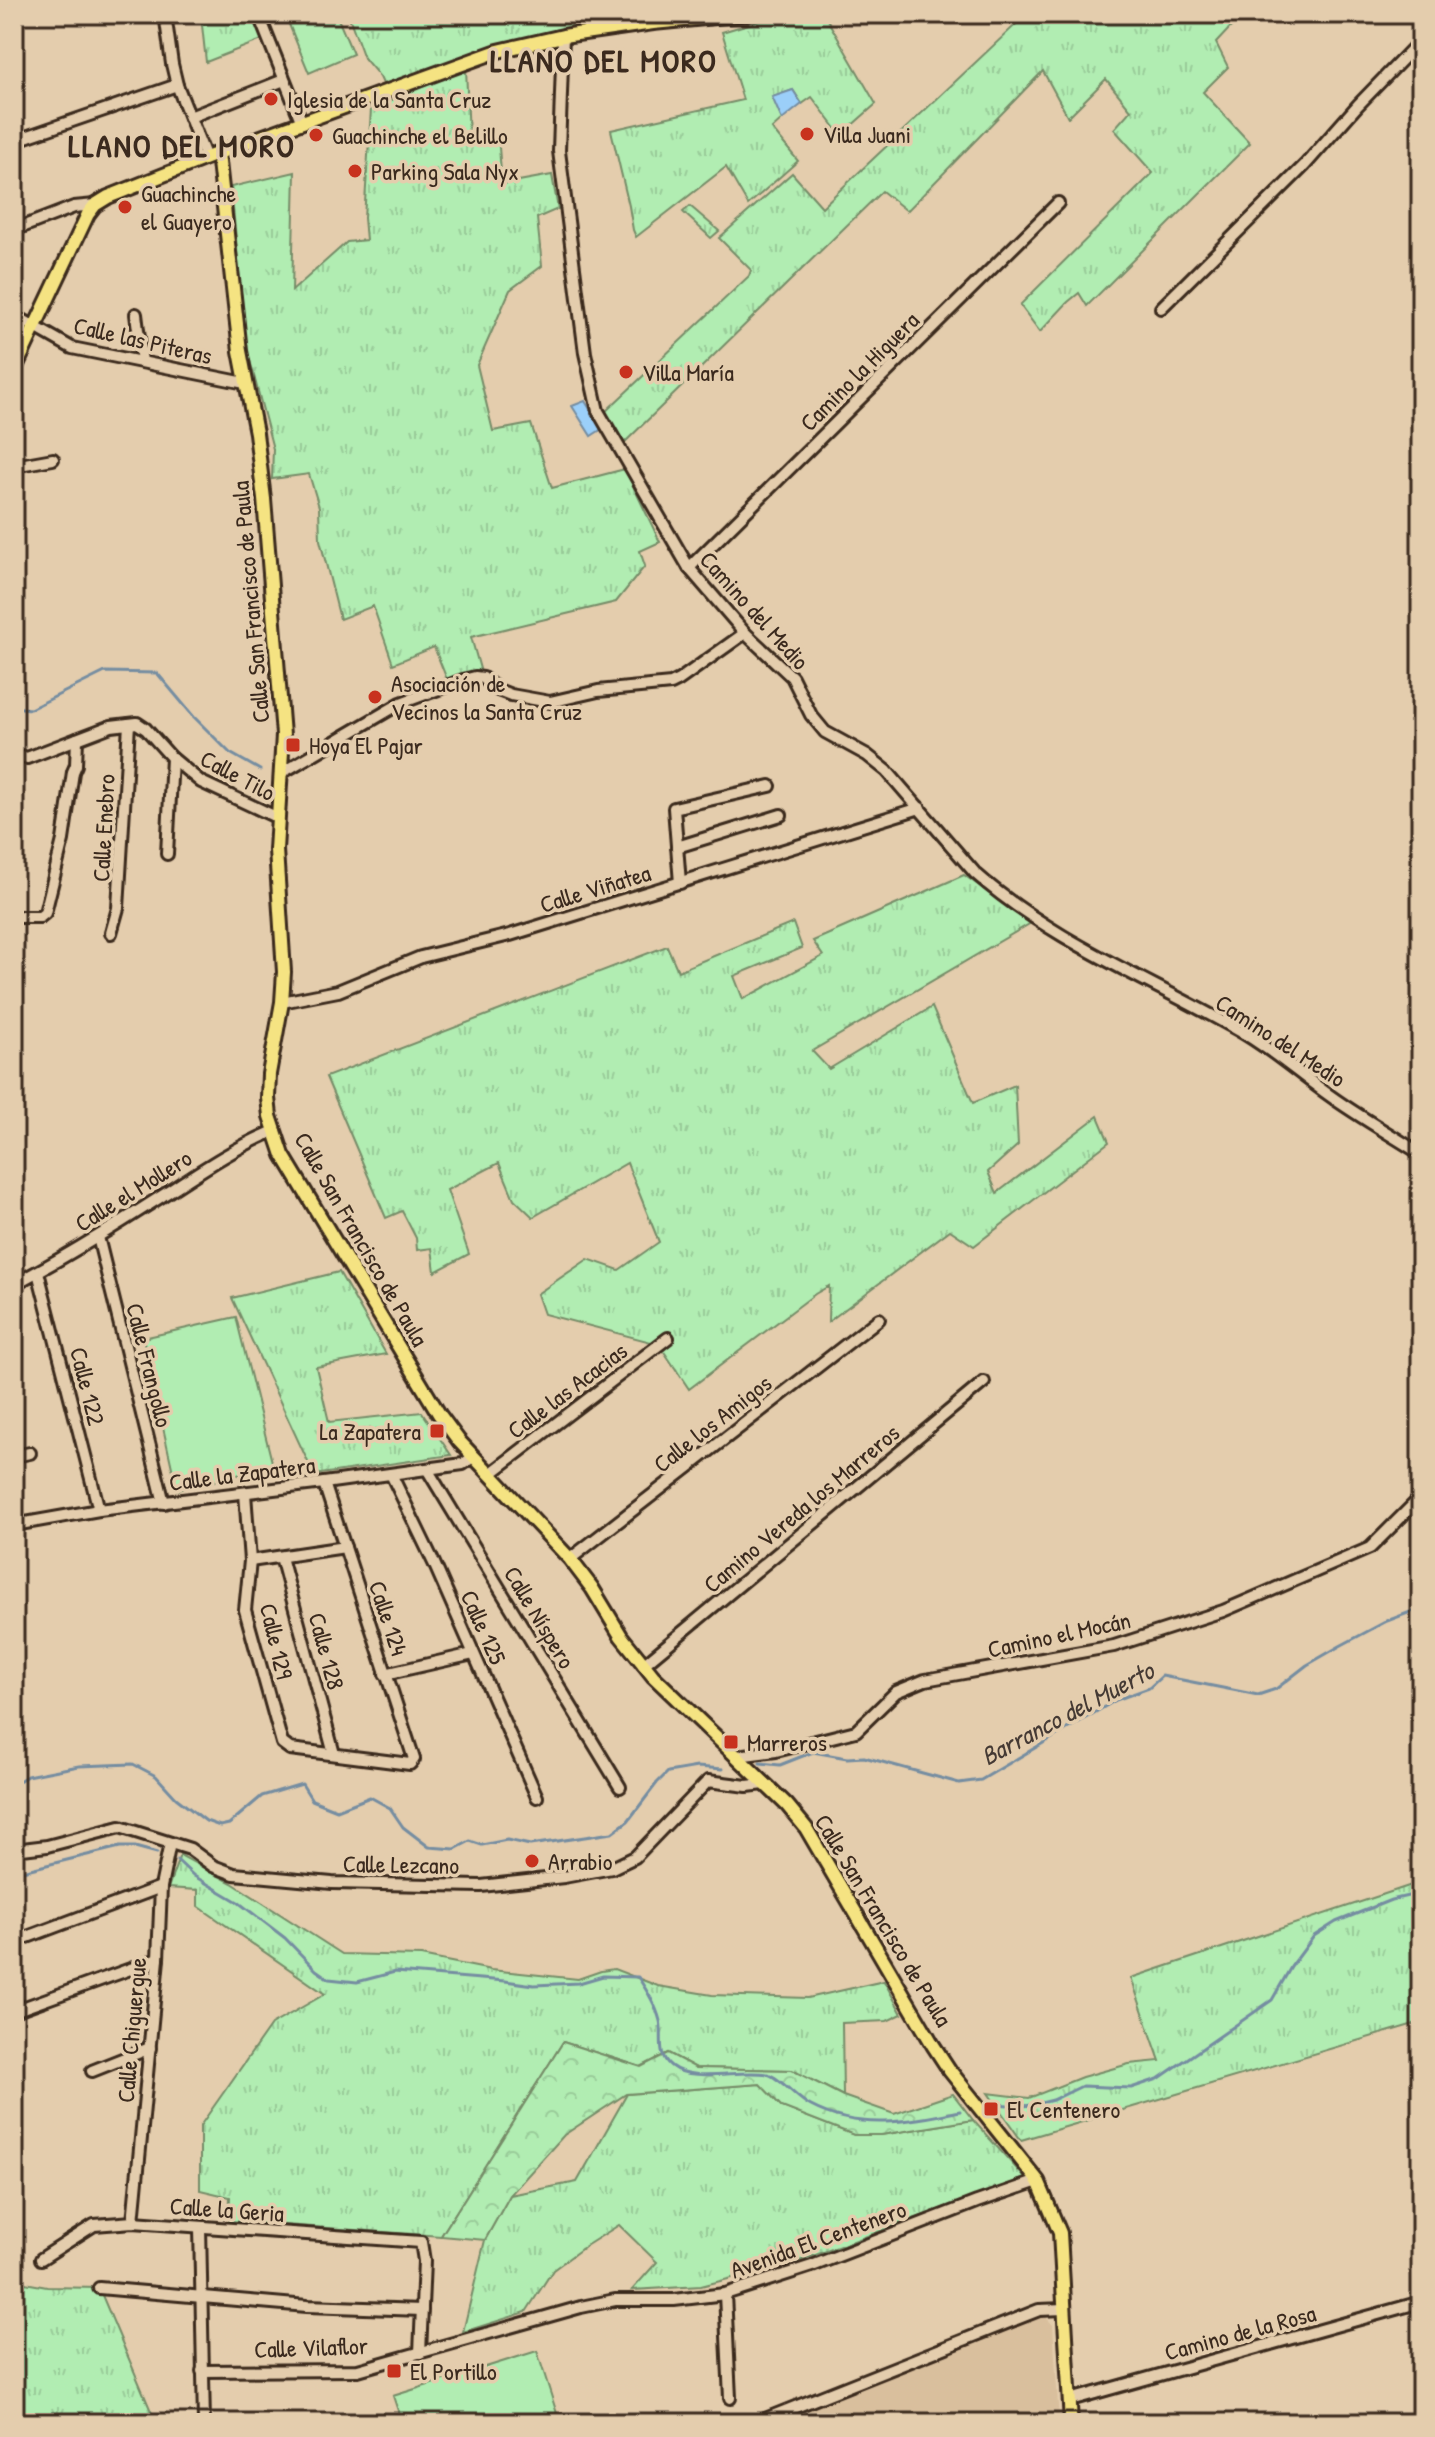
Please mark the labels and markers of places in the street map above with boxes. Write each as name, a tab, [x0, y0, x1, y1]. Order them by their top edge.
place label: Iglesia de la Santa Cruz	[287, 83, 491, 115]
marker: Iglesia de la Santa Cruz	[262, 90, 280, 108]
place label: Villa Juani	[823, 118, 911, 150]
place label: Guachinche el Belillo	[332, 119, 508, 151]
marker: Villa Juani	[798, 125, 816, 143]
marker: Guachinche el Belillo	[307, 126, 325, 144]
place label: Parking Sala Nyx	[371, 155, 519, 187]
marker: Parking Sala Nyx	[346, 162, 364, 180]
place label: Guachinche el Guayero	[141, 177, 237, 237]
marker: Guachinche el Guayero	[116, 198, 134, 216]
place label: Villa María	[642, 356, 734, 388]
marker: Villa María	[617, 363, 635, 381]
place label: Asociación de Vecinos la Santa Cruz	[391, 667, 582, 727]
marker: Asociación de Vecinos la Santa Cruz	[366, 688, 384, 706]
place label: Hoya El Pajar	[309, 729, 423, 761]
marker: Hoya El Pajar	[284, 736, 302, 754]
place label: La Zapatera	[319, 1415, 421, 1447]
marker: La Zapatera	[428, 1422, 446, 1440]
place label: Marreros	[747, 1726, 827, 1758]
marker: Marreros	[722, 1733, 740, 1751]
place label: Arrabio	[548, 1845, 613, 1877]
marker: Arrabio	[523, 1852, 541, 1870]
place label: El Centenero	[1007, 2093, 1121, 2125]
marker: El Centenero	[982, 2100, 1000, 2118]
place label: El Portillo	[410, 2355, 497, 2387]
marker: El Portillo	[385, 2362, 403, 2380]

